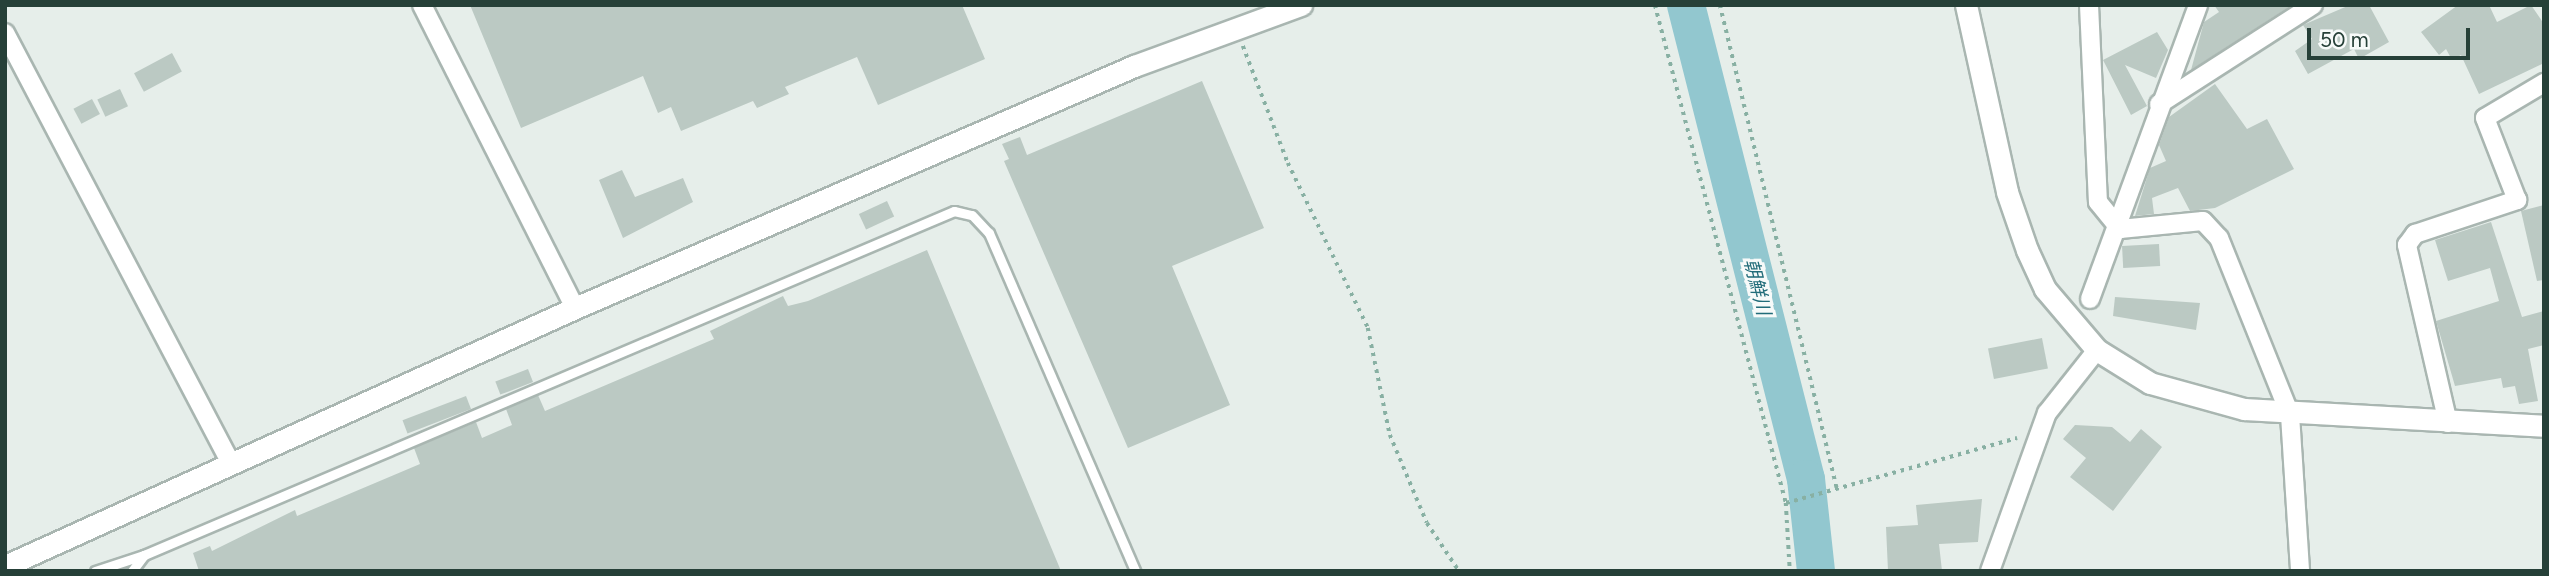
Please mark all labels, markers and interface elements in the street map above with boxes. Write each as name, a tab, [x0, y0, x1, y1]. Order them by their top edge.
scale bar	[2311, 14, 2474, 58]
text: 50 m	[2320, 27, 2369, 52]
water label: 朝鮮川	[1739, 257, 1775, 317]

